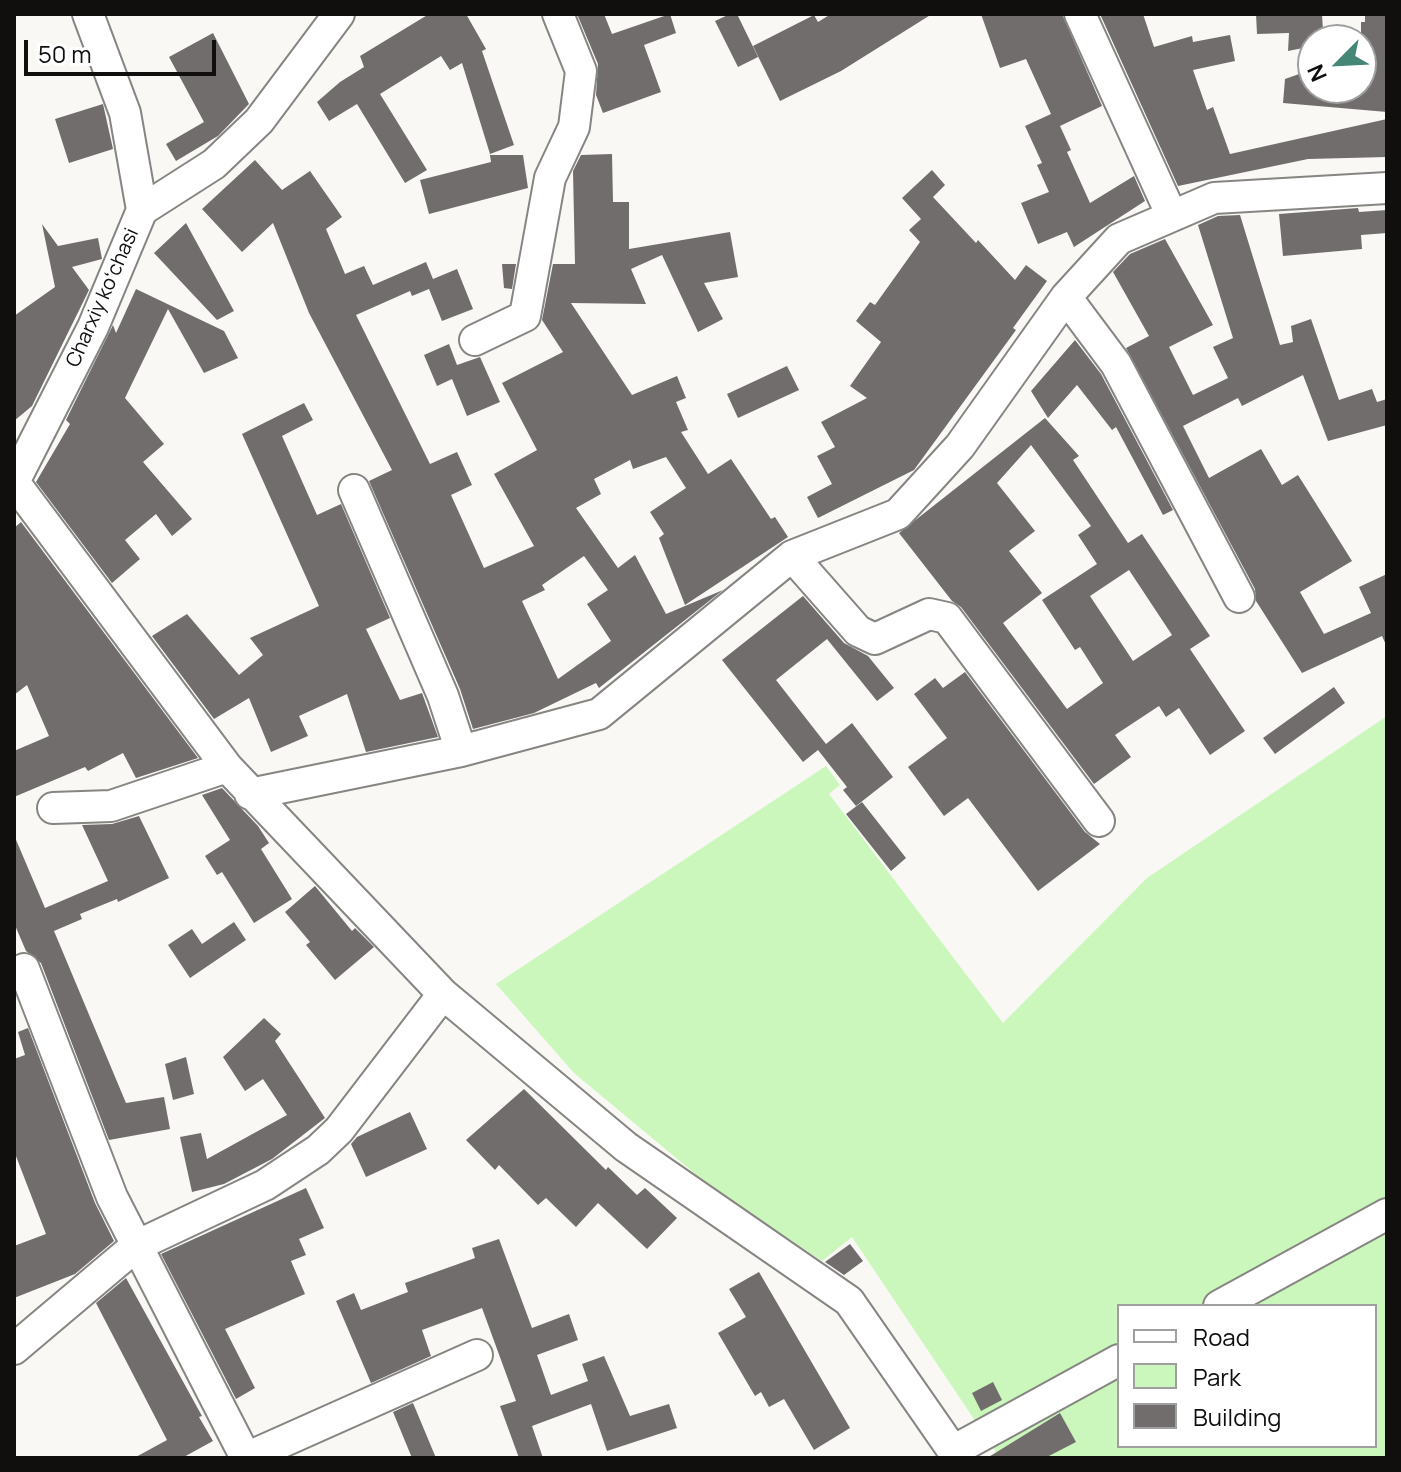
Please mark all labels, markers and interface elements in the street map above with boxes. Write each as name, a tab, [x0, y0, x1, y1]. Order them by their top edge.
scale bar	[28, 24, 220, 74]
north arrow	[1297, 24, 1377, 104]
text: 50 m	[38, 37, 92, 70]
text: N	[1300, 60, 1334, 86]
street label: Charxiy koʻchasi	[62, 225, 144, 371]
legend	[1117, 1304, 1377, 1448]
text: Road	[1193, 1320, 1250, 1353]
text: Park	[1193, 1360, 1241, 1393]
text: Building	[1193, 1400, 1281, 1433]

